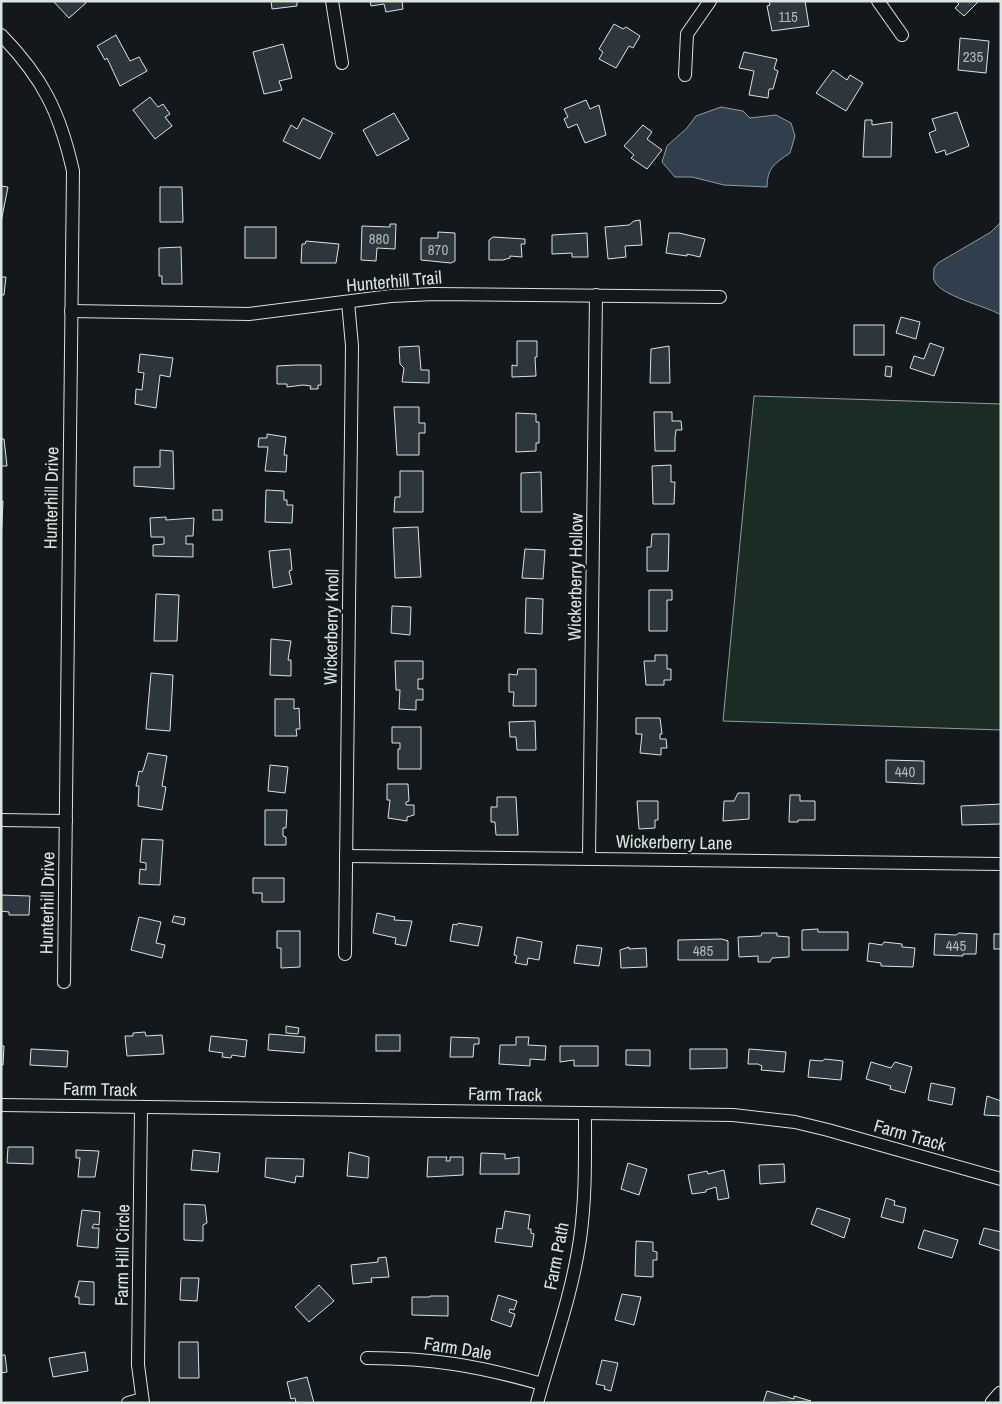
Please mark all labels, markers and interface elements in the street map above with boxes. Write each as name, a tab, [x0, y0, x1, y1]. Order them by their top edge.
house number: 115	[778, 6, 798, 27]
house number: 235	[963, 46, 983, 67]
house number: 880	[369, 228, 389, 249]
house number: 870	[428, 239, 448, 260]
street label: Hunterhill Trail	[345, 264, 443, 298]
street label: Hunterhill Drive	[38, 447, 64, 549]
street label: Wickerberry Hollow	[561, 512, 589, 641]
street label: Wickerberry Knoll	[317, 569, 345, 685]
house number: 440	[895, 761, 915, 782]
street label: Wickerberry Lane	[616, 828, 732, 856]
street label: Hunterhill Drive	[34, 852, 60, 954]
house number: 445	[946, 935, 966, 956]
house number: 485	[693, 940, 713, 961]
street label: Farm Track	[63, 1076, 138, 1102]
street label: Farm Track	[468, 1081, 543, 1107]
street label: Farm Track	[871, 1113, 950, 1157]
street label: Farm Hill Circle	[109, 1204, 135, 1306]
street label: Farm Path	[537, 1220, 575, 1292]
street label: Farm Dale	[422, 1330, 494, 1366]

